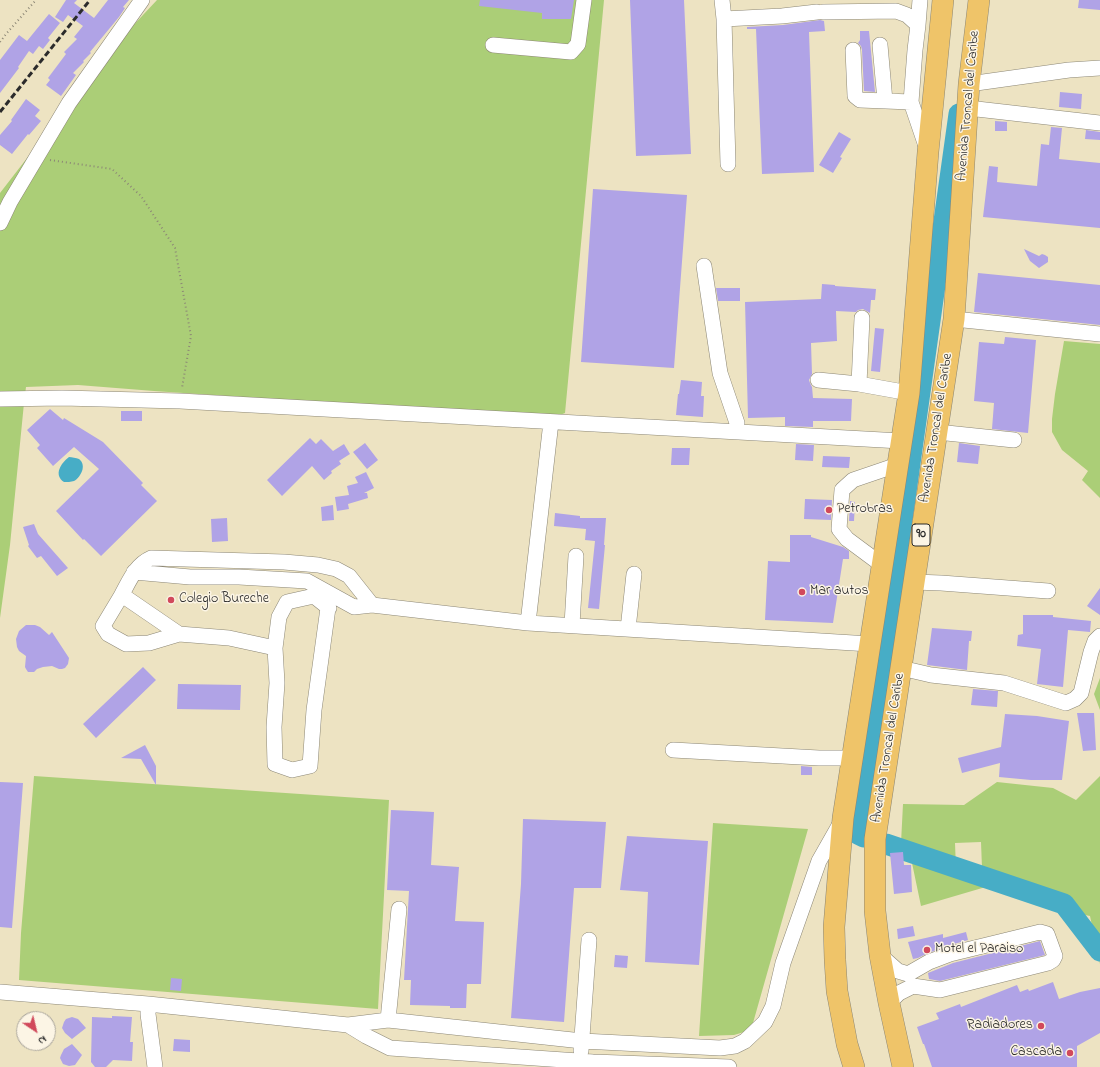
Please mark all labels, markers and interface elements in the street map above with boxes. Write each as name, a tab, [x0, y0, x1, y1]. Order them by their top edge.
street label: Avenida Troncal del Caribe	[954, 30, 984, 182]
street label: Avenida Troncal del Caribe	[917, 352, 957, 504]
place label: Petrobras	[837, 502, 893, 518]
marker: Petrobras	[824, 505, 834, 515]
road number: 90	[912, 524, 930, 546]
place label: Mar autos	[810, 584, 869, 600]
marker: Mar autos	[797, 587, 807, 597]
place label: Colegio Bureche	[179, 592, 269, 608]
marker: Colegio Bureche	[166, 595, 176, 605]
street label: Avenida Troncal del Caribe	[869, 672, 909, 824]
place label: Motel el Paraiso	[935, 942, 1023, 958]
marker: Motel el Paraiso	[922, 945, 932, 955]
north arrow	[16, 1011, 56, 1051]
place label: Radiadores	[967, 1018, 1033, 1034]
marker: Radiadores	[1036, 1021, 1046, 1031]
text: N	[35, 1031, 50, 1049]
place label: Cascada	[1010, 1045, 1062, 1061]
marker: Cascada	[1065, 1048, 1075, 1058]

